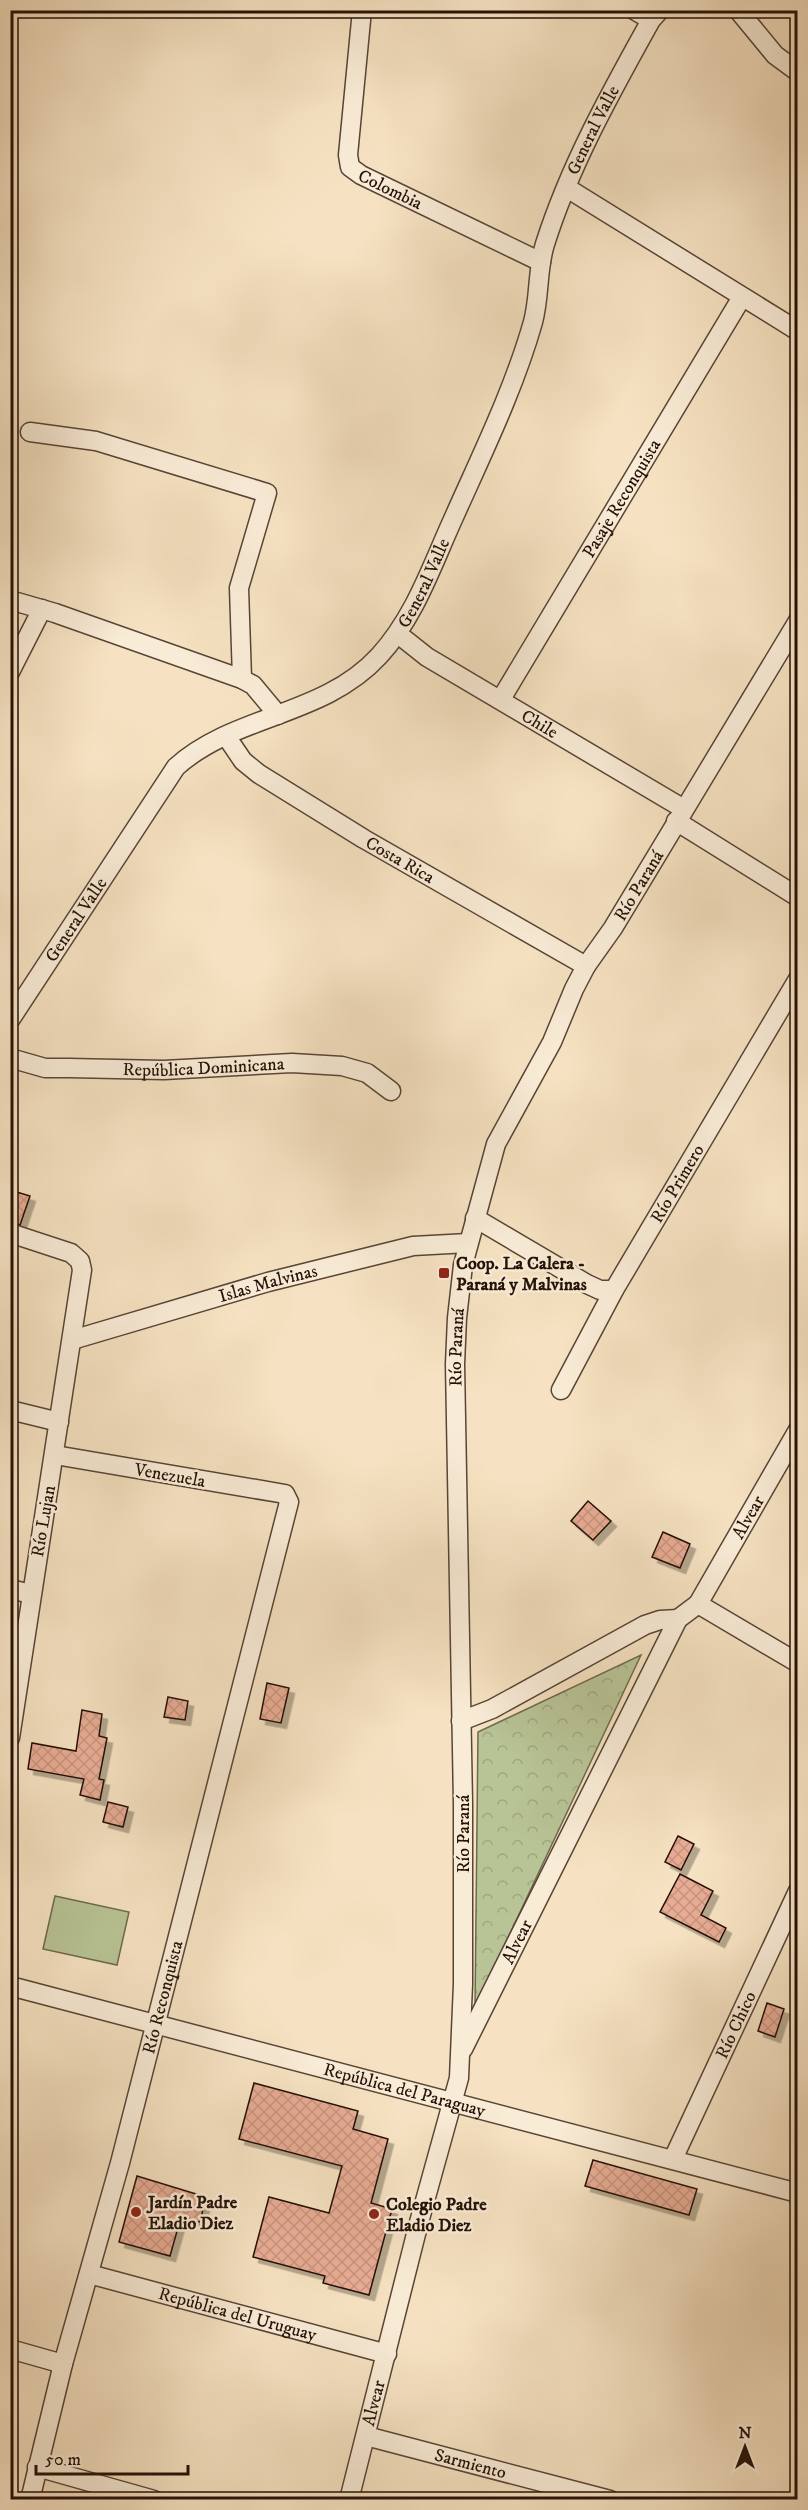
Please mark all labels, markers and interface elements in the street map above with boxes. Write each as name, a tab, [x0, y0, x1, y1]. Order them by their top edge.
street label: General Valle	[563, 82, 625, 178]
street label: Colombia	[354, 165, 426, 215]
street label: Pasaje Reconquista	[578, 435, 666, 562]
street label: General Valle	[393, 535, 455, 632]
street label: Chile	[517, 705, 562, 744]
street label: Costa Rica	[361, 832, 438, 889]
street label: Río Paraná	[610, 846, 669, 925]
street label: General Valle	[41, 874, 112, 967]
street label: República Dominicana	[122, 1053, 285, 1082]
street label: Río Primero	[646, 1141, 710, 1227]
place label: Coop. La Calera - Paraná y Malvinas	[456, 1253, 587, 1296]
street label: Islas Malvinas	[216, 1260, 320, 1308]
marker: Coop. La Calera - Paraná y Malvinas	[437, 1266, 451, 1280]
street label: Río Paraná	[445, 1307, 470, 1387]
street label: Venezuela	[132, 1459, 207, 1493]
street label: Río Lujan	[27, 1483, 61, 1559]
street label: Alvear	[728, 1492, 770, 1543]
street label: Río Paraná	[453, 1794, 475, 1873]
street label: Alvear	[497, 1916, 538, 1968]
street label: Río Reconquista	[138, 1938, 188, 2056]
street label: Río Chico	[711, 1988, 762, 2063]
street label: República del Paraguay	[321, 2059, 488, 2123]
place label: Jardín Padre Eladio Diez	[146, 2192, 238, 2235]
place label: Colegio Padre Eladio Diez	[386, 2194, 487, 2237]
marker: Jardín Padre Eladio Diez	[129, 2205, 143, 2219]
marker: Colegio Padre Eladio Diez	[367, 2207, 381, 2221]
street label: República del Uruguay	[156, 2283, 319, 2347]
street label: Alvear	[358, 2378, 391, 2428]
north arrow	[715, 2417, 775, 2477]
text: N	[738, 2423, 752, 2443]
scale bar	[36, 2438, 188, 2476]
street label: Sarmiento	[432, 2444, 509, 2484]
text: 50 m	[45, 2449, 81, 2471]

